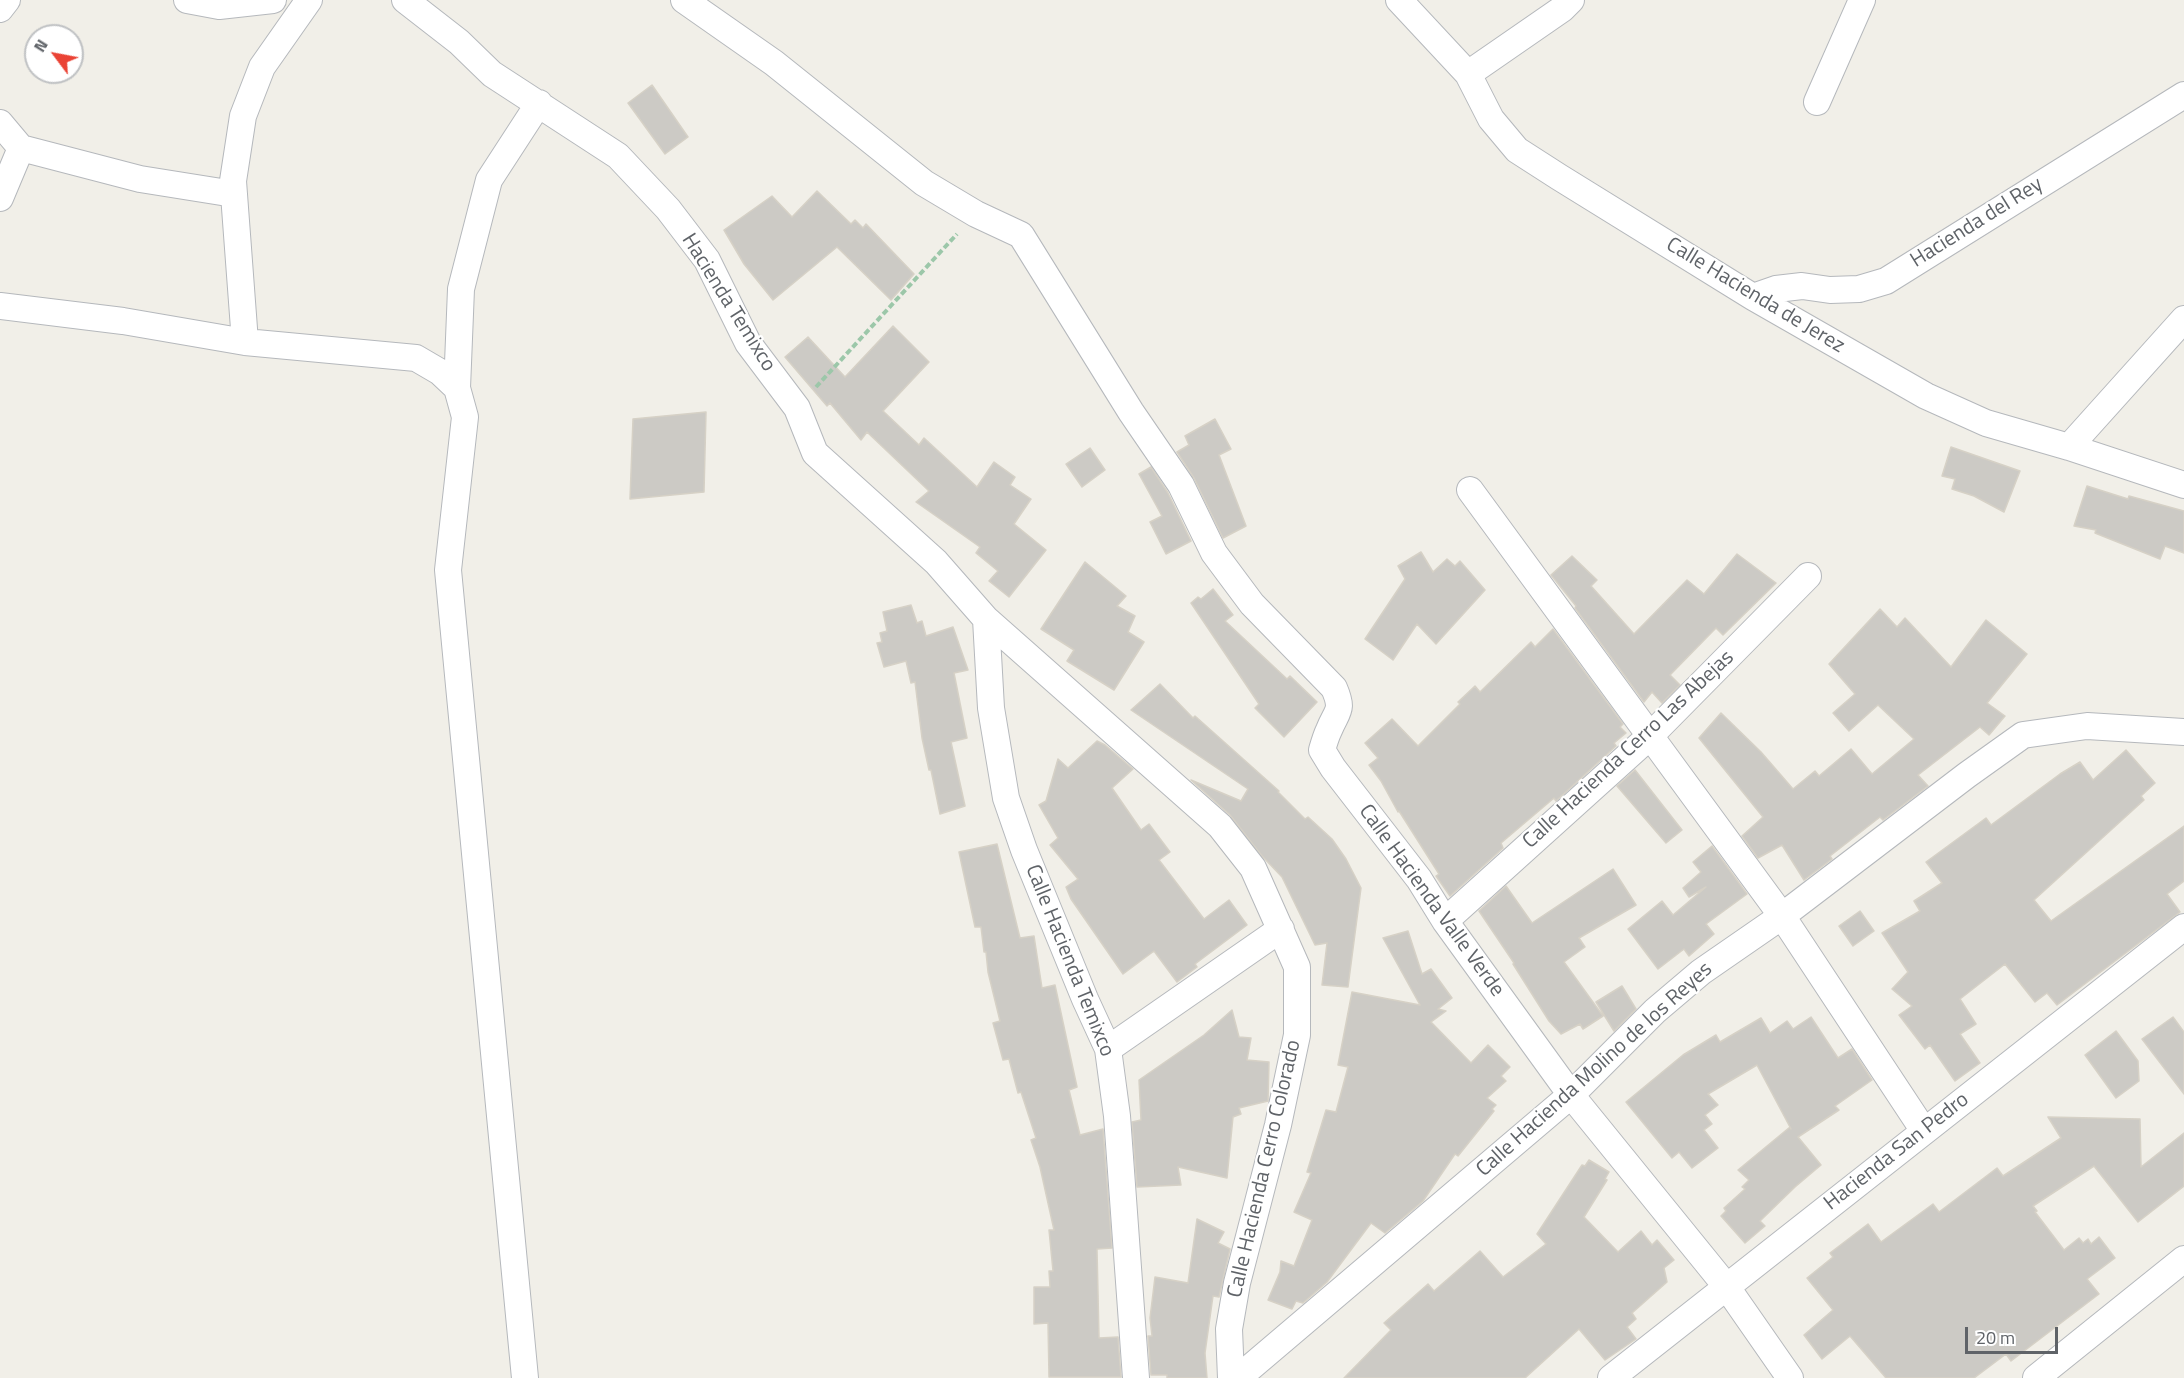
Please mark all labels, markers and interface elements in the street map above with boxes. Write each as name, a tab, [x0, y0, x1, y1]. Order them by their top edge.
north arrow	[24, 24, 84, 84]
text: N	[27, 34, 54, 57]
street label: Hacienda del Rey	[1906, 172, 2048, 274]
street label: Hacienda Temixco	[675, 229, 781, 377]
street label: Calle Hacienda de Jerez	[1661, 233, 1849, 359]
street label: Calle Hacienda Cerro Las Abejas	[1518, 646, 1740, 854]
street label: Calle Hacienda Valle Verde	[1353, 800, 1509, 1002]
street label: Calle Hacienda Temixco	[1019, 861, 1119, 1061]
street label: Calle Hacienda Molino de los Reyes	[1472, 957, 1718, 1183]
street label: Calle Hacienda Cerro Colorado	[1223, 1038, 1307, 1300]
street label: Hacienda San Pedro	[1820, 1088, 1974, 1216]
scale bar	[1968, 1315, 2061, 1353]
text: 20 m	[1976, 1324, 2015, 1351]

